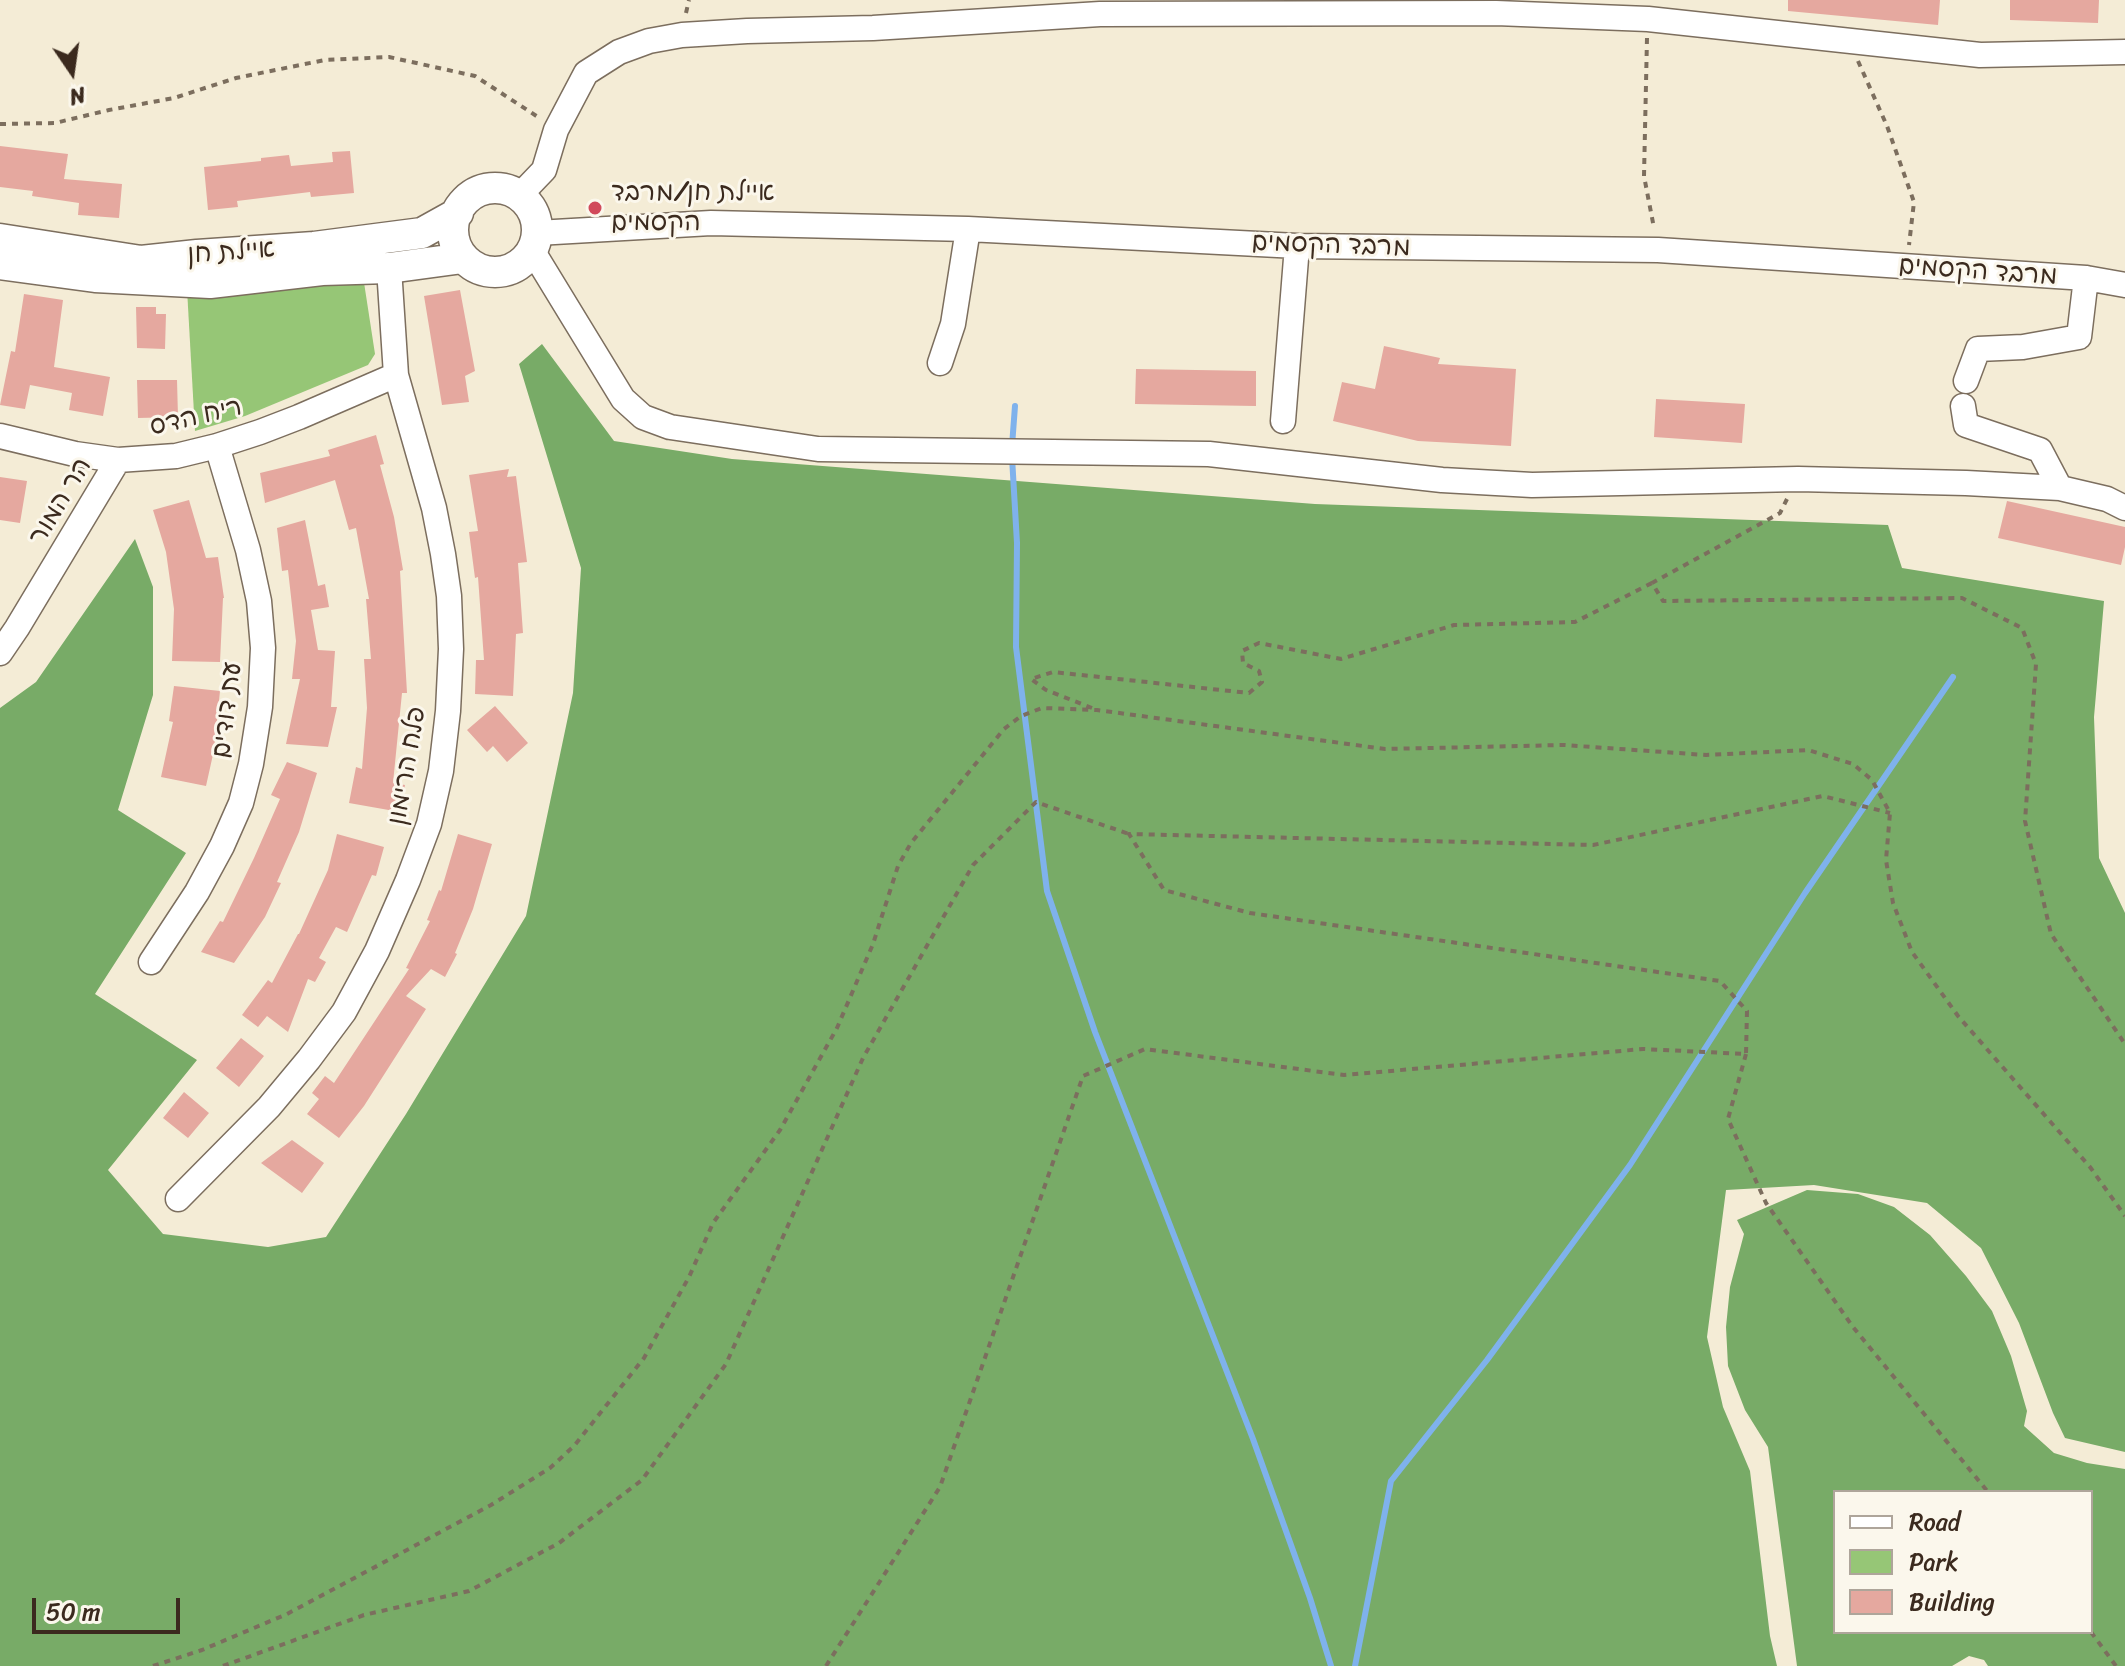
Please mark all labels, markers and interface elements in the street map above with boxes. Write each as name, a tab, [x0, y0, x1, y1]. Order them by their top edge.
north arrow	[32, 32, 112, 112]
text: N	[66, 75, 89, 117]
place label: איילת חן/מרבד הקסמים	[611, 177, 775, 238]
marker: איילת חן/מרבד הקסמים	[586, 199, 604, 217]
street label: מרבד הקסמים	[1251, 228, 1411, 264]
street label: איילת חן	[186, 234, 276, 272]
street label: מרבד הקסמים	[1897, 251, 2059, 293]
street label: ריח הדס	[147, 392, 245, 444]
street label: הר המור	[23, 453, 99, 551]
street label: עת דודים	[207, 660, 249, 760]
street label: פלח הרימון	[382, 704, 434, 828]
legend	[1833, 1490, 2093, 1634]
text: Road	[1909, 1501, 1960, 1543]
text: Park	[1909, 1541, 1958, 1583]
text: Building	[1909, 1581, 1995, 1623]
scale bar	[36, 1582, 184, 1632]
text: 50 m	[46, 1591, 101, 1633]

